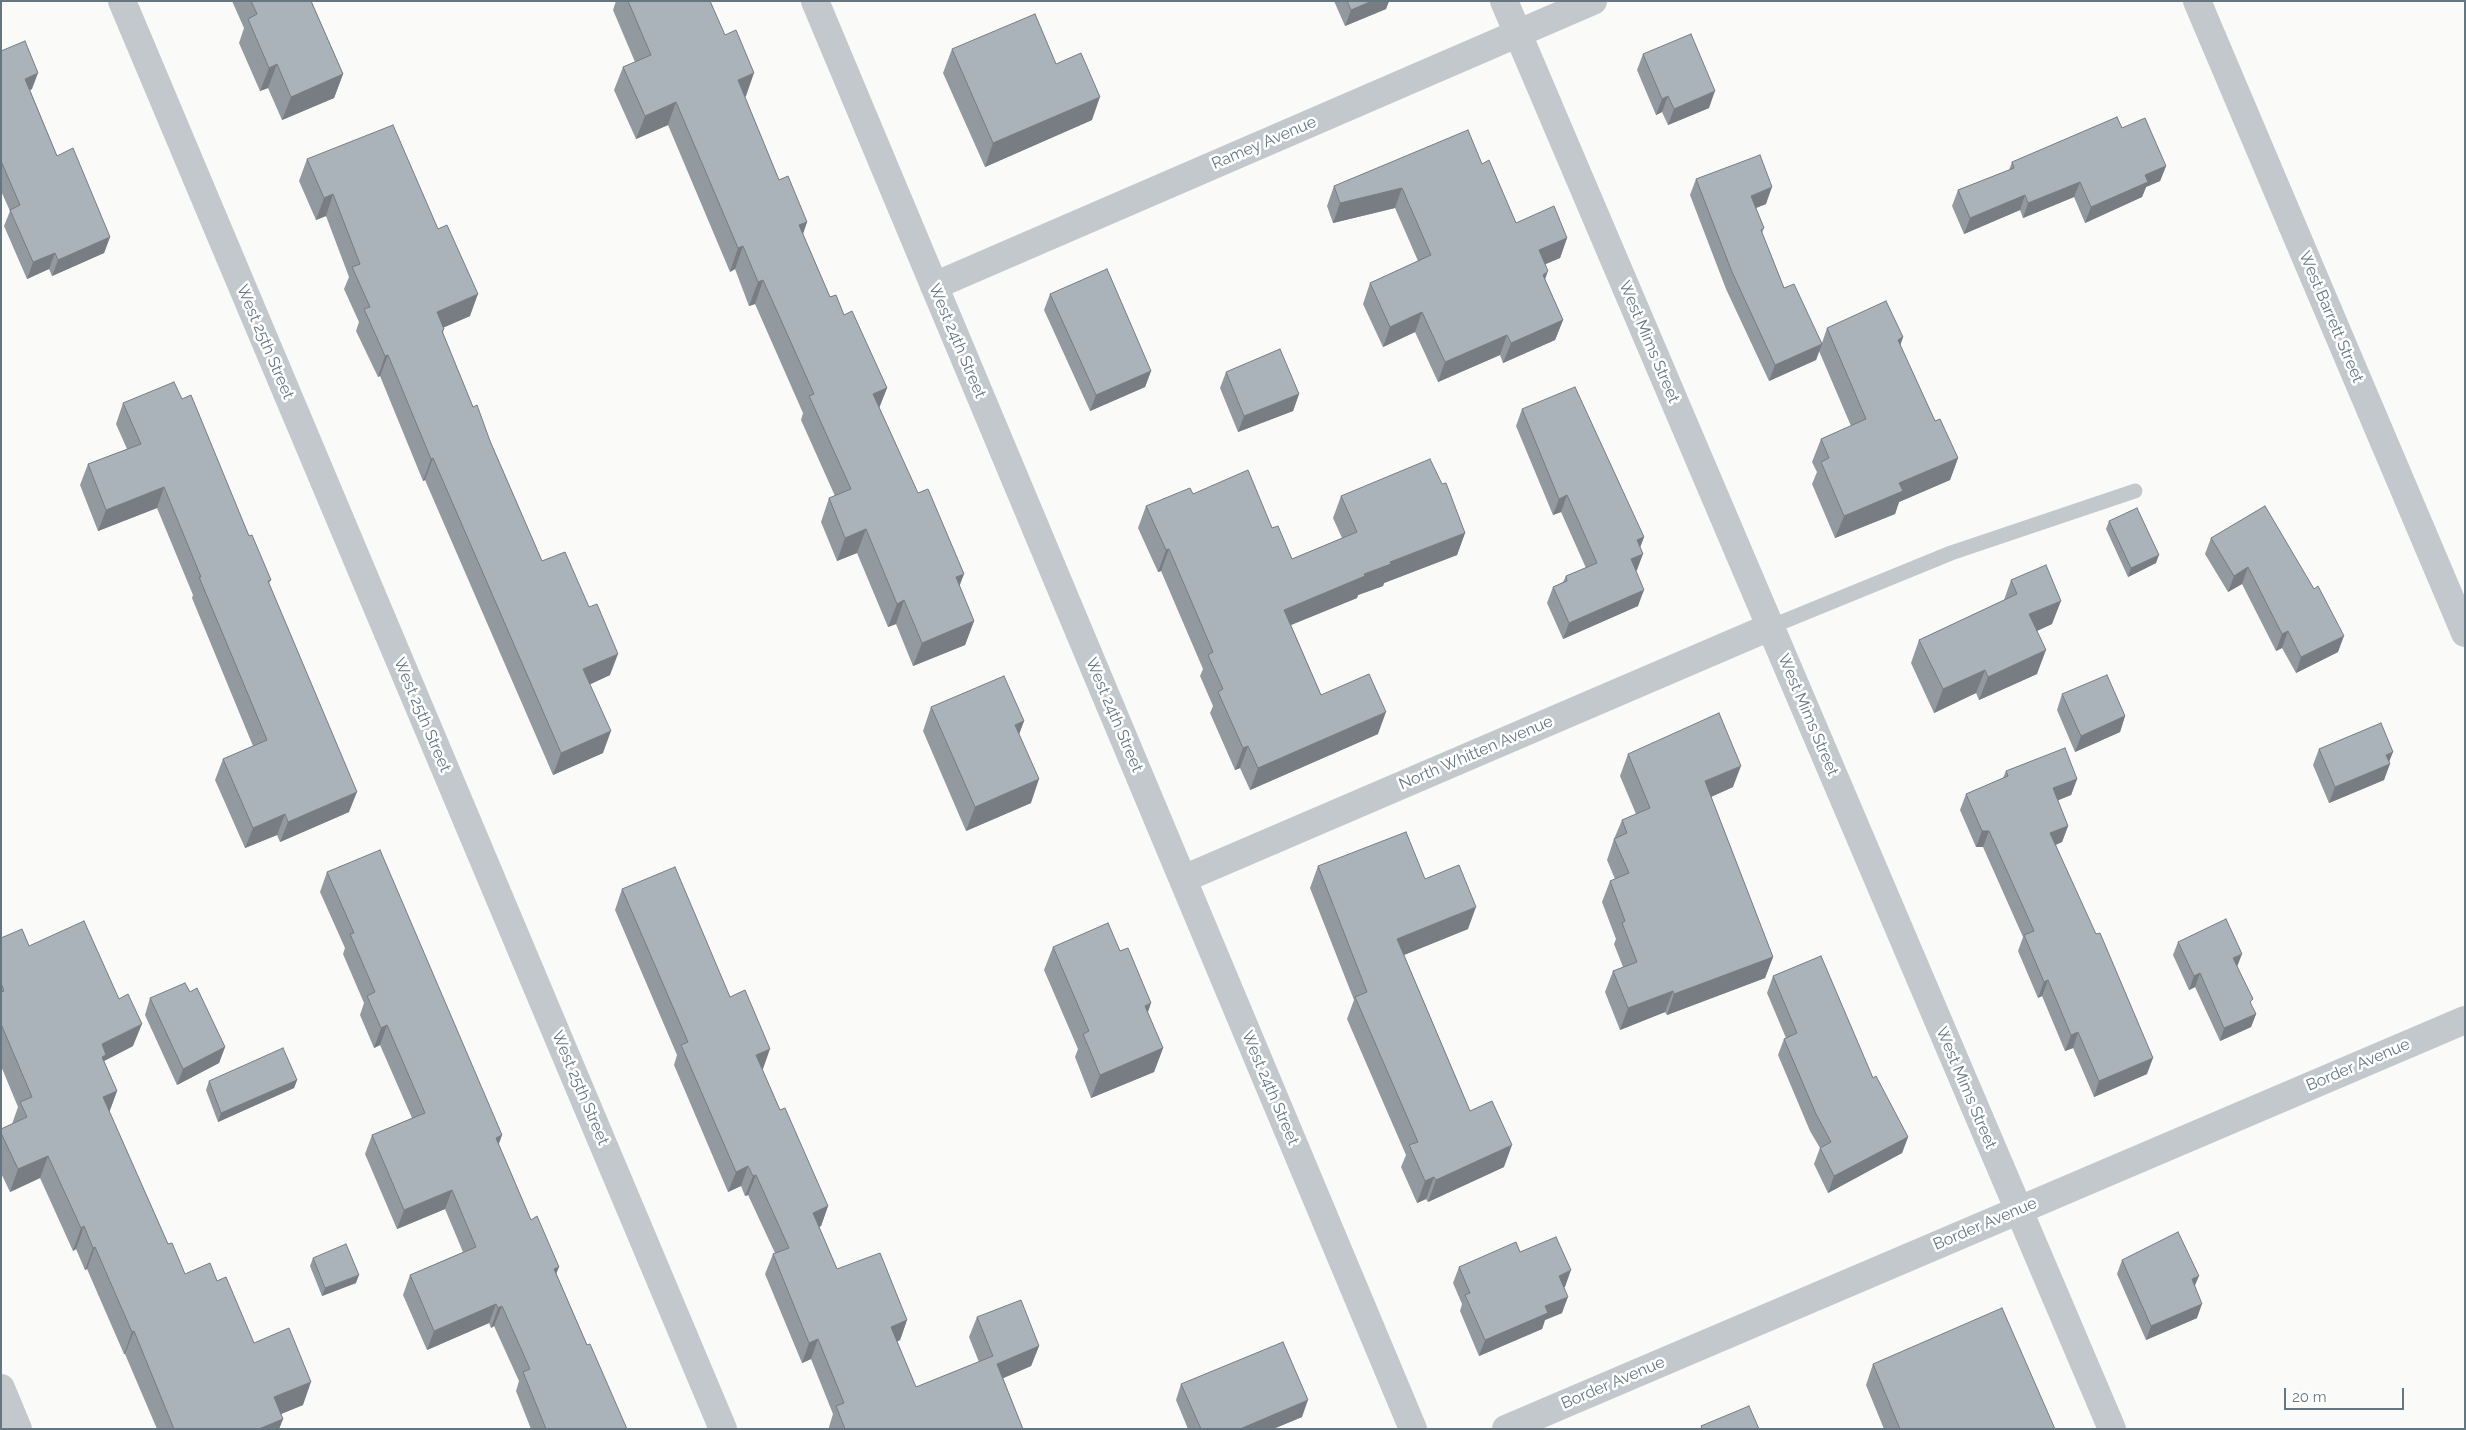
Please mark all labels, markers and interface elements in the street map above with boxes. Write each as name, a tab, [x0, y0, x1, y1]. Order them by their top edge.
street label: Ramey Avenue	[1209, 112, 1319, 174]
street label: West Barrett Street	[2295, 248, 2367, 386]
street label: West Mims Street	[1615, 278, 1683, 406]
street label: West 24th Street	[924, 281, 990, 401]
street label: West 25th Street	[232, 282, 298, 402]
street label: West Mims Street	[1774, 651, 1842, 779]
street label: West 25th Street	[389, 655, 455, 775]
street label: West 24th Street	[1081, 655, 1147, 775]
street label: North Whitten Avenue	[1396, 712, 1556, 794]
street label: West Mims Street	[1932, 1024, 2000, 1152]
street label: West 25th Street	[547, 1028, 613, 1148]
street label: West 24th Street	[1237, 1028, 1303, 1148]
street label: Border Avenue	[2303, 1035, 2413, 1095]
street label: Border Avenue	[1930, 1194, 2040, 1254]
street label: Border Avenue	[1558, 1353, 1668, 1413]
scale bar	[2286, 1378, 2406, 1410]
text: 20 m	[2292, 1388, 2327, 1406]

